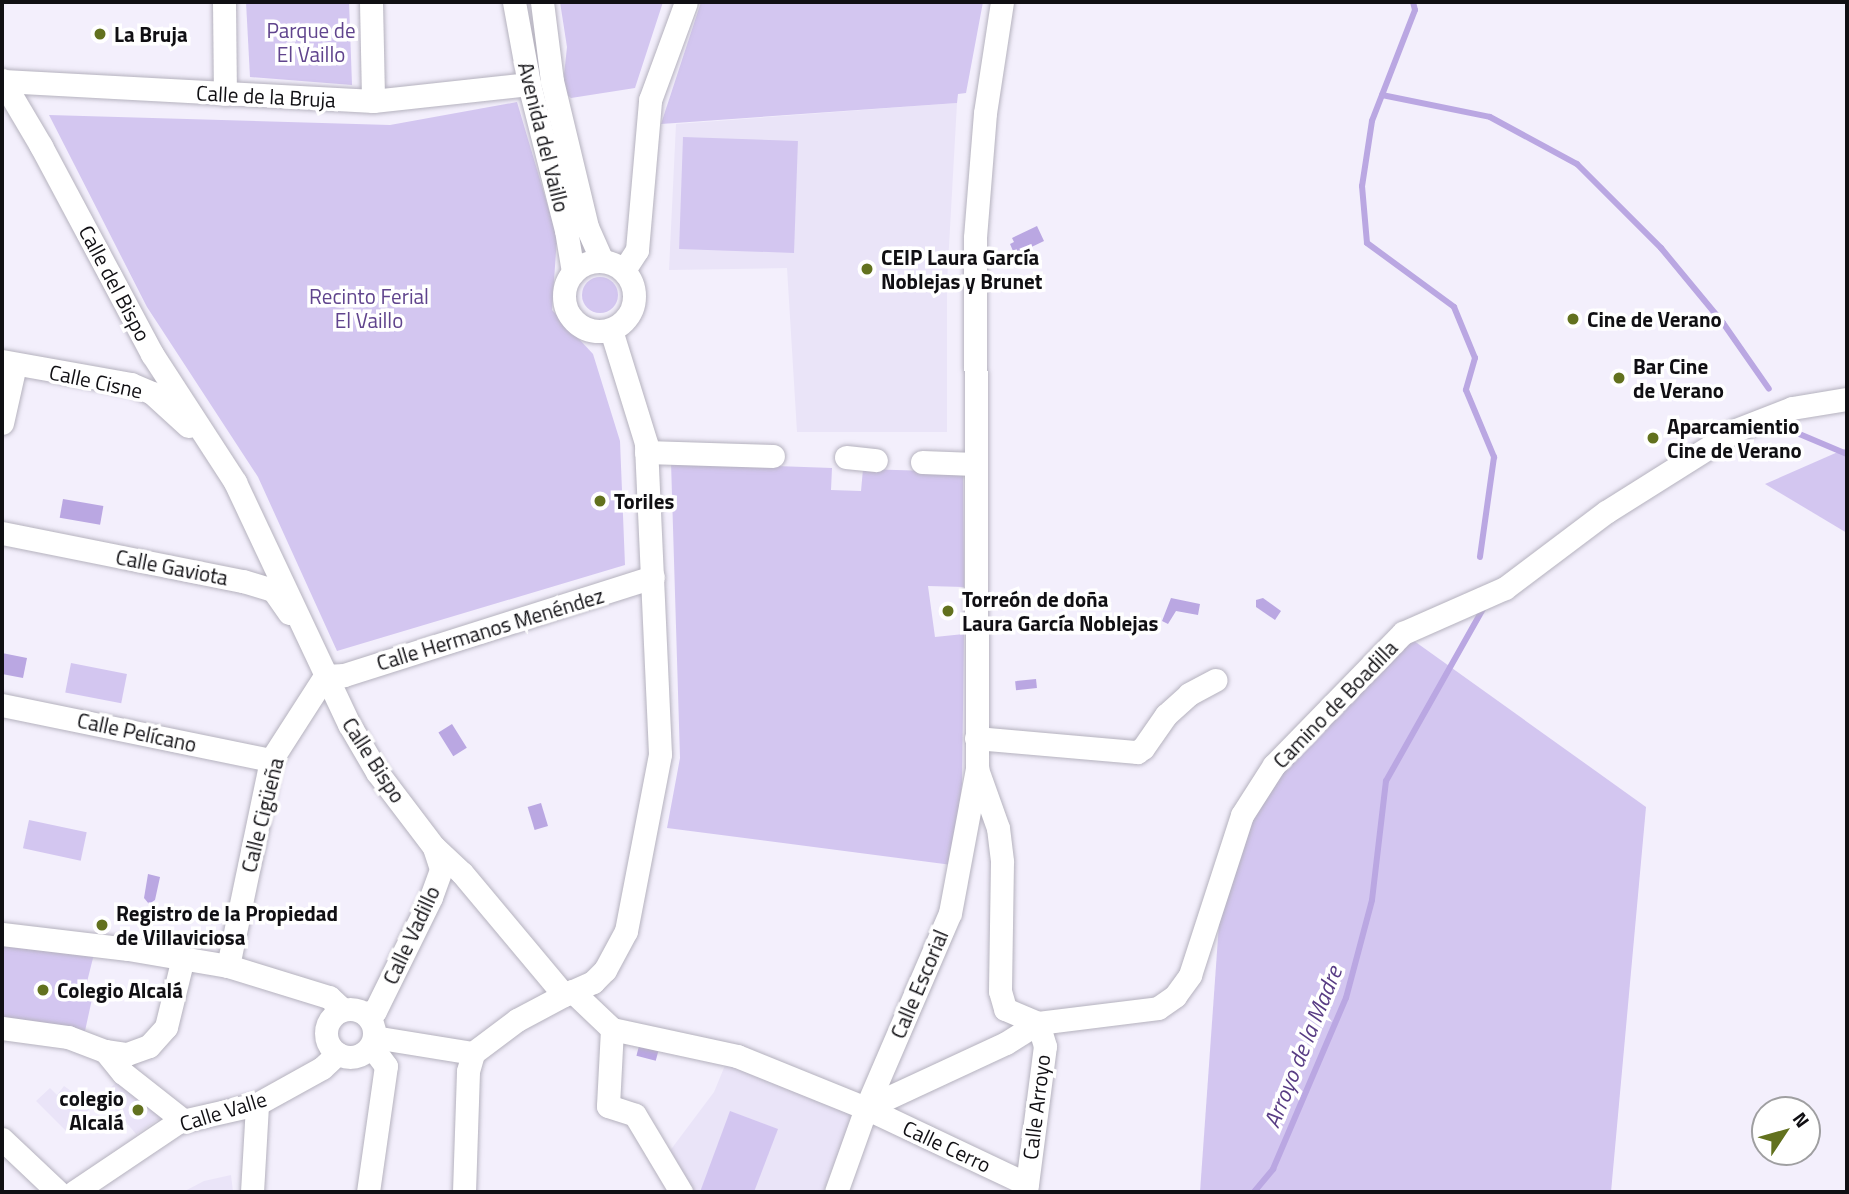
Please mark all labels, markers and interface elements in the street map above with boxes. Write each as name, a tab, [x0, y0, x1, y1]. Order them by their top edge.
park label: Parque de El Vaillo	[267, 17, 355, 67]
place label: La Bruja	[114, 21, 188, 47]
marker: La Bruja	[92, 26, 108, 42]
street label: Avenida del Vaillo	[513, 59, 575, 215]
street label: Calle de la Bruja	[196, 80, 336, 112]
street label: Calle del Bispo	[74, 221, 156, 345]
place label: CEIP Laura García Noblejas y Brunet	[881, 244, 1042, 294]
marker: CEIP Laura García Noblejas y Brunet	[859, 261, 875, 277]
park label: Recinto Ferial El Vaillo	[309, 283, 429, 333]
place label: Cine de Verano	[1587, 306, 1722, 332]
marker: Cine de Verano	[1565, 311, 1581, 327]
place label: Bar Cine de Verano	[1633, 353, 1724, 403]
street label: Calle Cisne	[47, 359, 145, 403]
marker: Bar Cine de Verano	[1611, 370, 1627, 386]
place label: Aparcamientio Cine de Verano	[1667, 413, 1802, 463]
marker: Aparcamientio Cine de Verano	[1645, 430, 1661, 446]
place label: Toriles	[614, 488, 674, 514]
marker: Toriles	[592, 493, 608, 509]
street label: Calle Gaviota	[114, 544, 230, 590]
street label: Calle Hermanos Menéndez	[373, 582, 607, 676]
place label: Torreón de doña Laura García Noblejas	[962, 586, 1158, 636]
marker: Torreón de doña Laura García Noblejas	[940, 603, 956, 619]
street label: Camino de Boadilla	[1268, 635, 1402, 773]
street label: Calle Pelícano	[75, 707, 199, 757]
street label: Calle Bispo	[337, 713, 411, 807]
street label: Calle Cigüeña	[236, 755, 288, 875]
street label: Calle Vadillo	[377, 882, 445, 988]
place label: Registro de la Propiedad de Villaviciosa	[116, 900, 338, 950]
marker: Registro de la Propiedad de Villaviciosa	[94, 917, 110, 933]
street label: Calle Escorial	[885, 926, 953, 1042]
water label: Arroyo de la Madre	[1258, 962, 1348, 1132]
place label: Colegio Alcalá	[57, 977, 183, 1003]
marker: Colegio Alcalá	[35, 982, 51, 998]
street label: Calle Arroyo	[1017, 1053, 1055, 1161]
place label: colegio Alcalá	[59, 1085, 124, 1135]
street label: Calle Valle	[177, 1086, 269, 1136]
north arrow	[1751, 1096, 1821, 1166]
marker: colegio Alcalá	[130, 1102, 146, 1118]
text: N	[1786, 1106, 1817, 1133]
street label: Calle Cerro	[899, 1115, 995, 1177]

